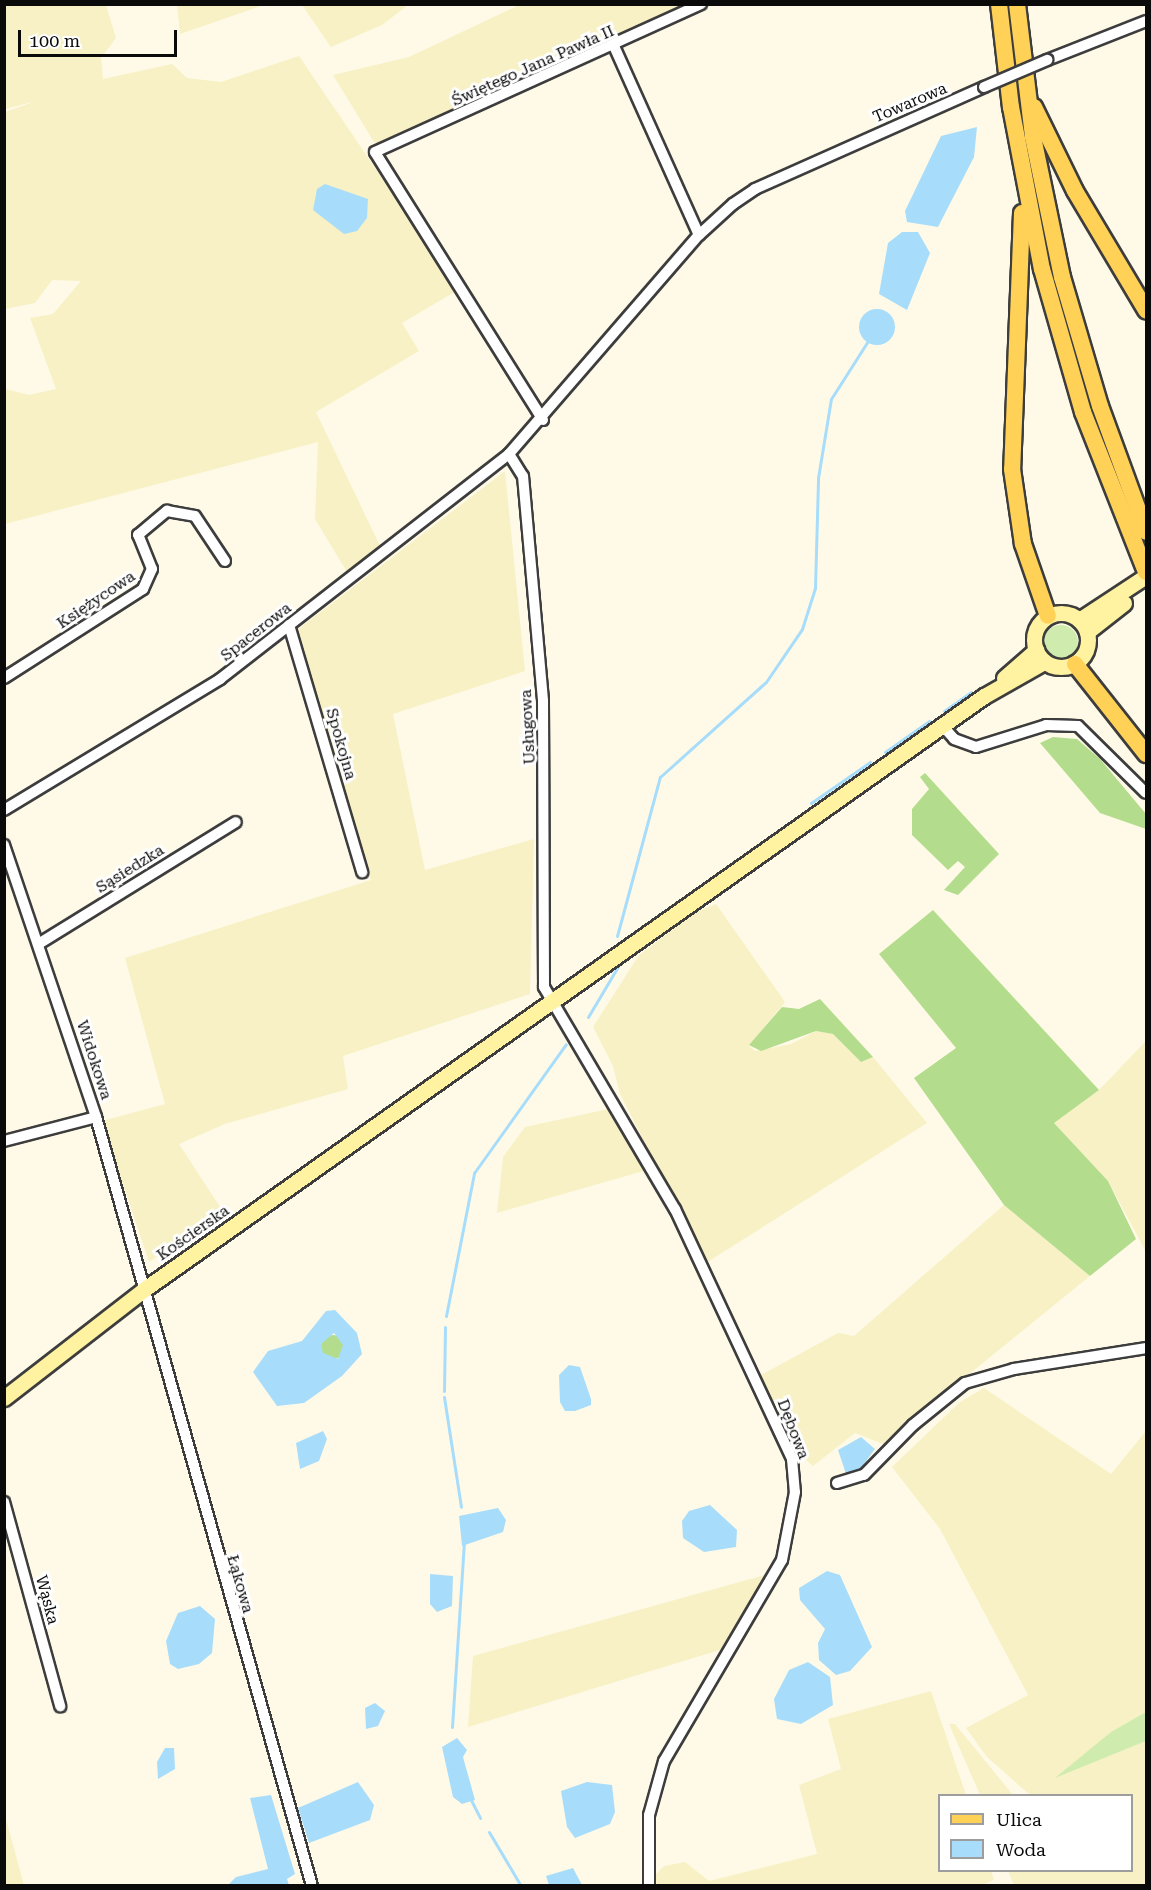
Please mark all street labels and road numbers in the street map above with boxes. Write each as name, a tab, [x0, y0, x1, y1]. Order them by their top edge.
street label: Świętego Jana Pawła II	[449, 21, 617, 111]
street label: Towarowa	[870, 79, 950, 127]
street label: Księżycowa	[53, 567, 139, 633]
street label: Spacerowa	[217, 599, 295, 665]
street label: Usługowa	[516, 689, 540, 765]
street label: Spokojna	[322, 706, 360, 782]
street label: Sąsiedzka	[93, 841, 167, 897]
street label: Widokowa	[72, 1018, 116, 1102]
street label: Kościerska	[153, 1201, 233, 1265]
street label: Dębowa	[773, 1396, 813, 1462]
street label: Łąkowa	[223, 1553, 257, 1615]
street label: Wąska	[31, 1573, 63, 1627]

